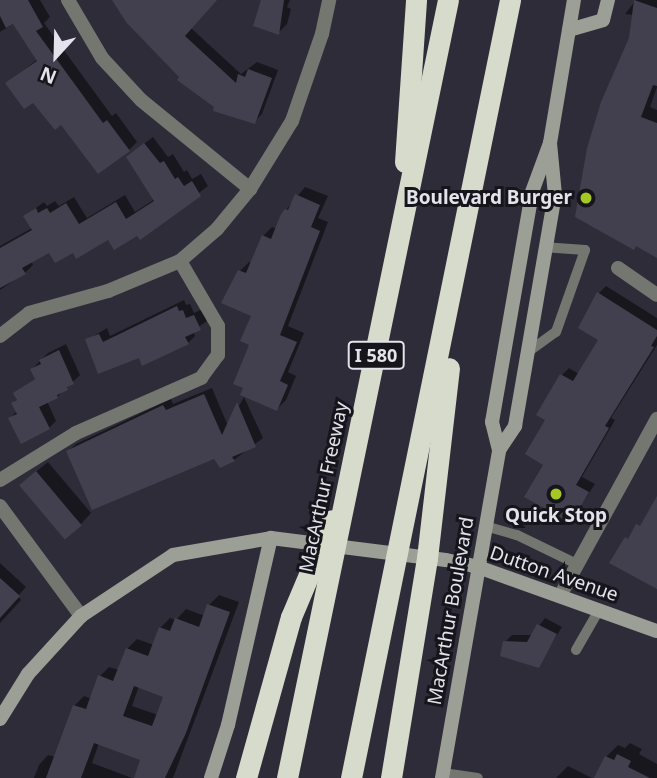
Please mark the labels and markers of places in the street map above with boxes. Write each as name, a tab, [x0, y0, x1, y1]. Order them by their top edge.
place label: Boulevard Burger	[406, 187, 572, 209]
marker: Boulevard Burger	[578, 190, 594, 206]
marker: Quick Stop	[548, 486, 564, 502]
place label: Quick Stop	[505, 505, 607, 527]

